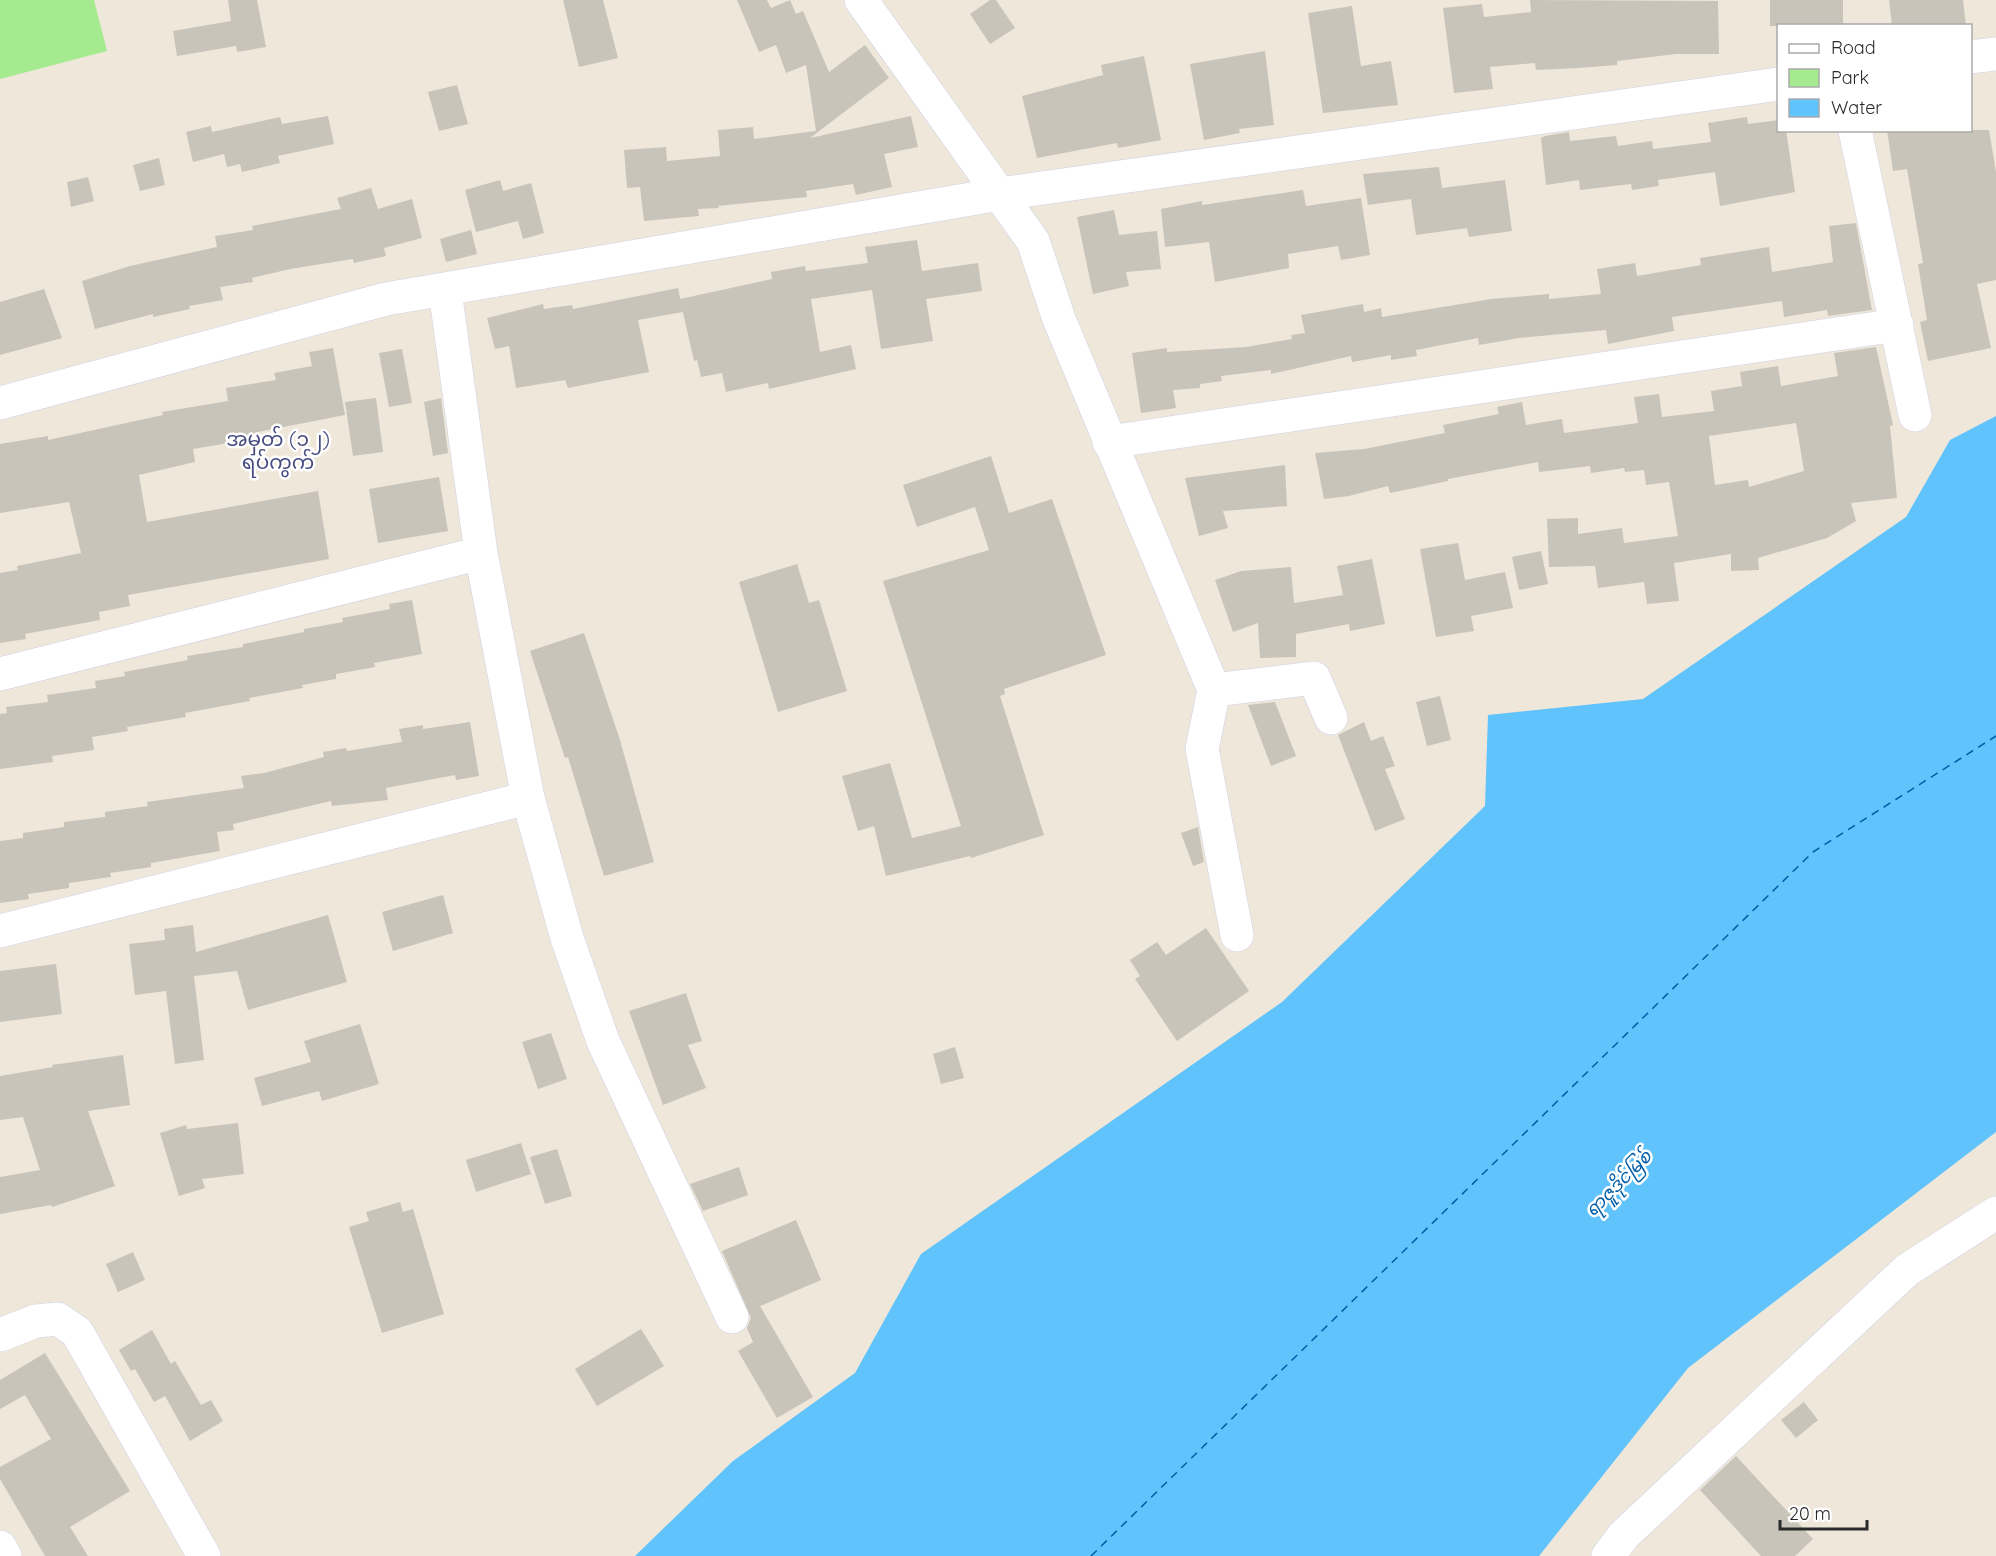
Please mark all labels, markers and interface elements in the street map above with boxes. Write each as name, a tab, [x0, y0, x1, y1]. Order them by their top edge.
legend	[1777, 24, 1972, 132]
text: Road	[1831, 36, 1876, 59]
text: Park	[1831, 66, 1869, 89]
text: Water	[1831, 96, 1882, 119]
district label: အမှတ် (၁၂) ရပ်ကွက်	[226, 425, 330, 478]
water label: ရာဇူဒိုင်မြစ်	[1579, 1143, 1660, 1224]
scale bar	[1780, 1493, 1867, 1531]
text: 20 m	[1789, 1502, 1831, 1525]

